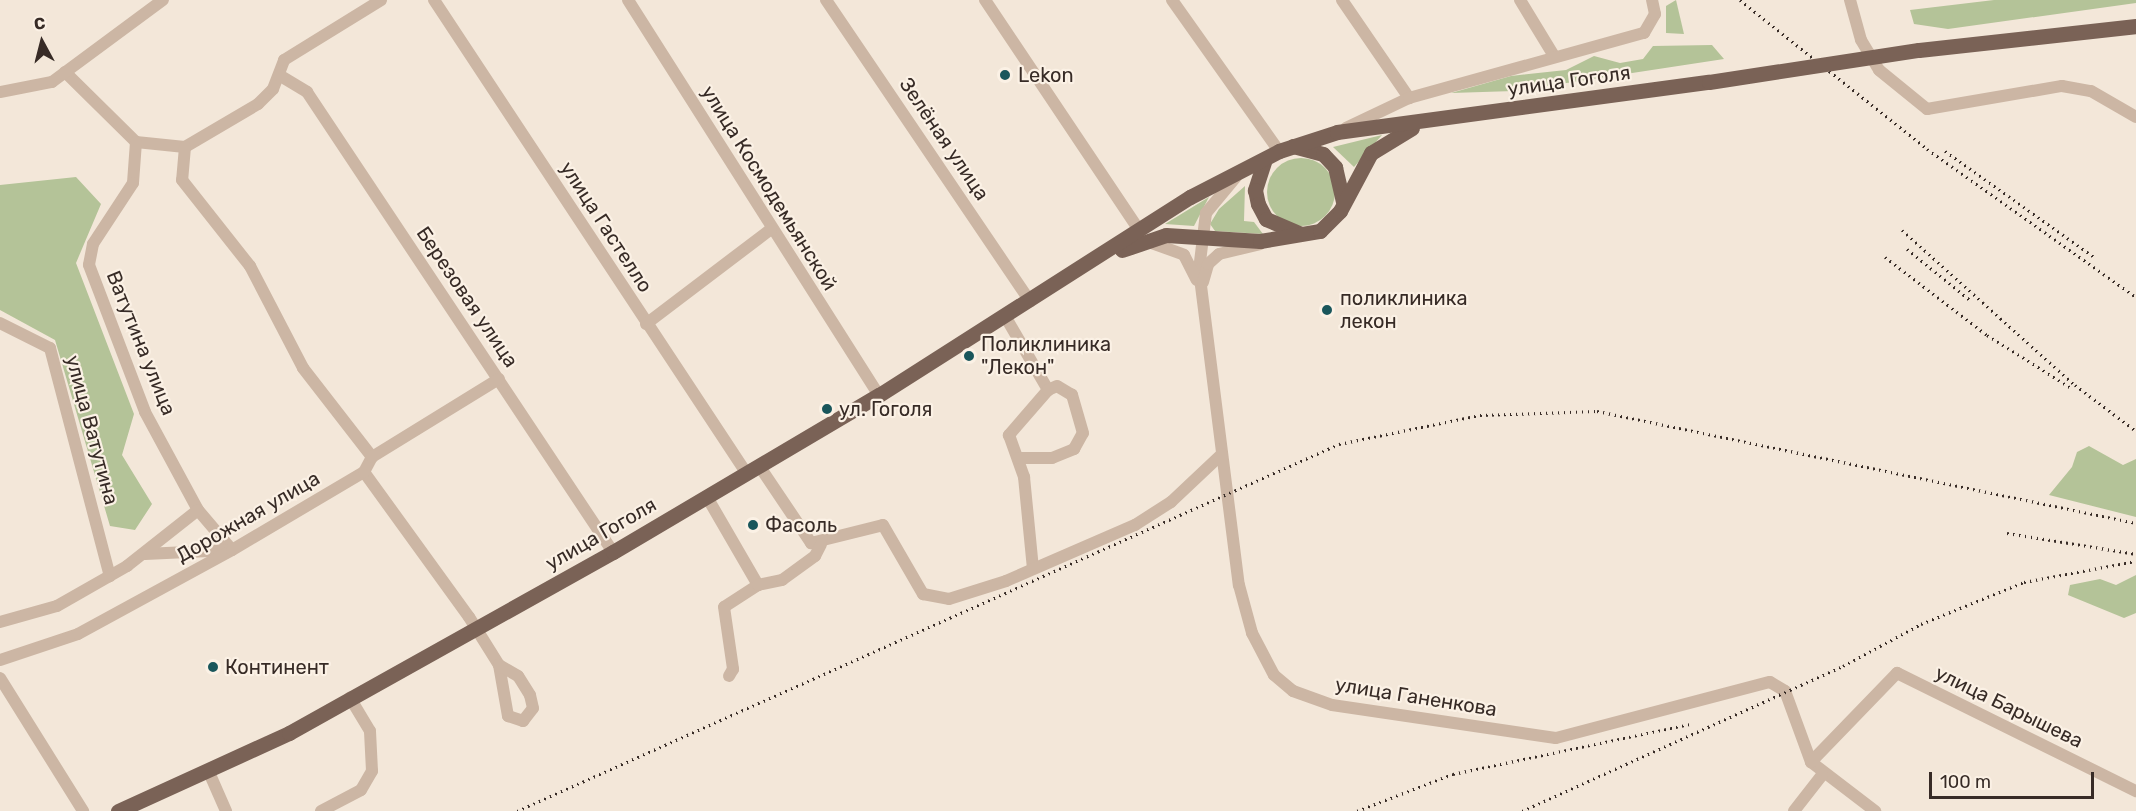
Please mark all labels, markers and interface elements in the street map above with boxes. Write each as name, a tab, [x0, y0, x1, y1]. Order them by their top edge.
north arrow	[12, 12, 72, 72]
text: С	[33, 14, 46, 34]
street label: улица Гоголя	[1506, 60, 1632, 102]
place label: Lekon	[1018, 63, 1074, 87]
marker: Lekon	[996, 66, 1014, 84]
street label: Зелёная улица	[894, 73, 994, 205]
street label: улица Космодемьянской	[696, 81, 842, 295]
street label: улица Гастелло	[555, 157, 657, 297]
street label: Березовая улица	[411, 222, 523, 372]
street label: Ватутина улица	[101, 267, 181, 419]
place label: поликлиника лекон	[1340, 286, 1468, 333]
marker: поликлиника лекон	[1318, 301, 1336, 319]
place label: Поликлиника "Лекон"	[981, 332, 1111, 379]
marker: Поликлиника "Лекон"	[962, 349, 976, 363]
street label: улица Ватутина	[61, 353, 123, 507]
place label: ул. Гоголя	[839, 397, 933, 421]
marker: ул. Гоголя	[820, 402, 834, 416]
street label: Дорожная улица	[172, 466, 324, 568]
street label: улица Гоголя	[541, 493, 661, 575]
place label: Фасоль	[765, 513, 837, 537]
marker: Фасоль	[746, 518, 760, 532]
place label: Континент	[225, 655, 329, 679]
marker: Континент	[206, 660, 220, 674]
street label: улица Барышева	[1931, 661, 2087, 753]
street label: улица Ганенкова	[1333, 672, 1499, 722]
scale bar	[1932, 760, 2097, 798]
text: 100 m	[1940, 771, 1991, 793]

